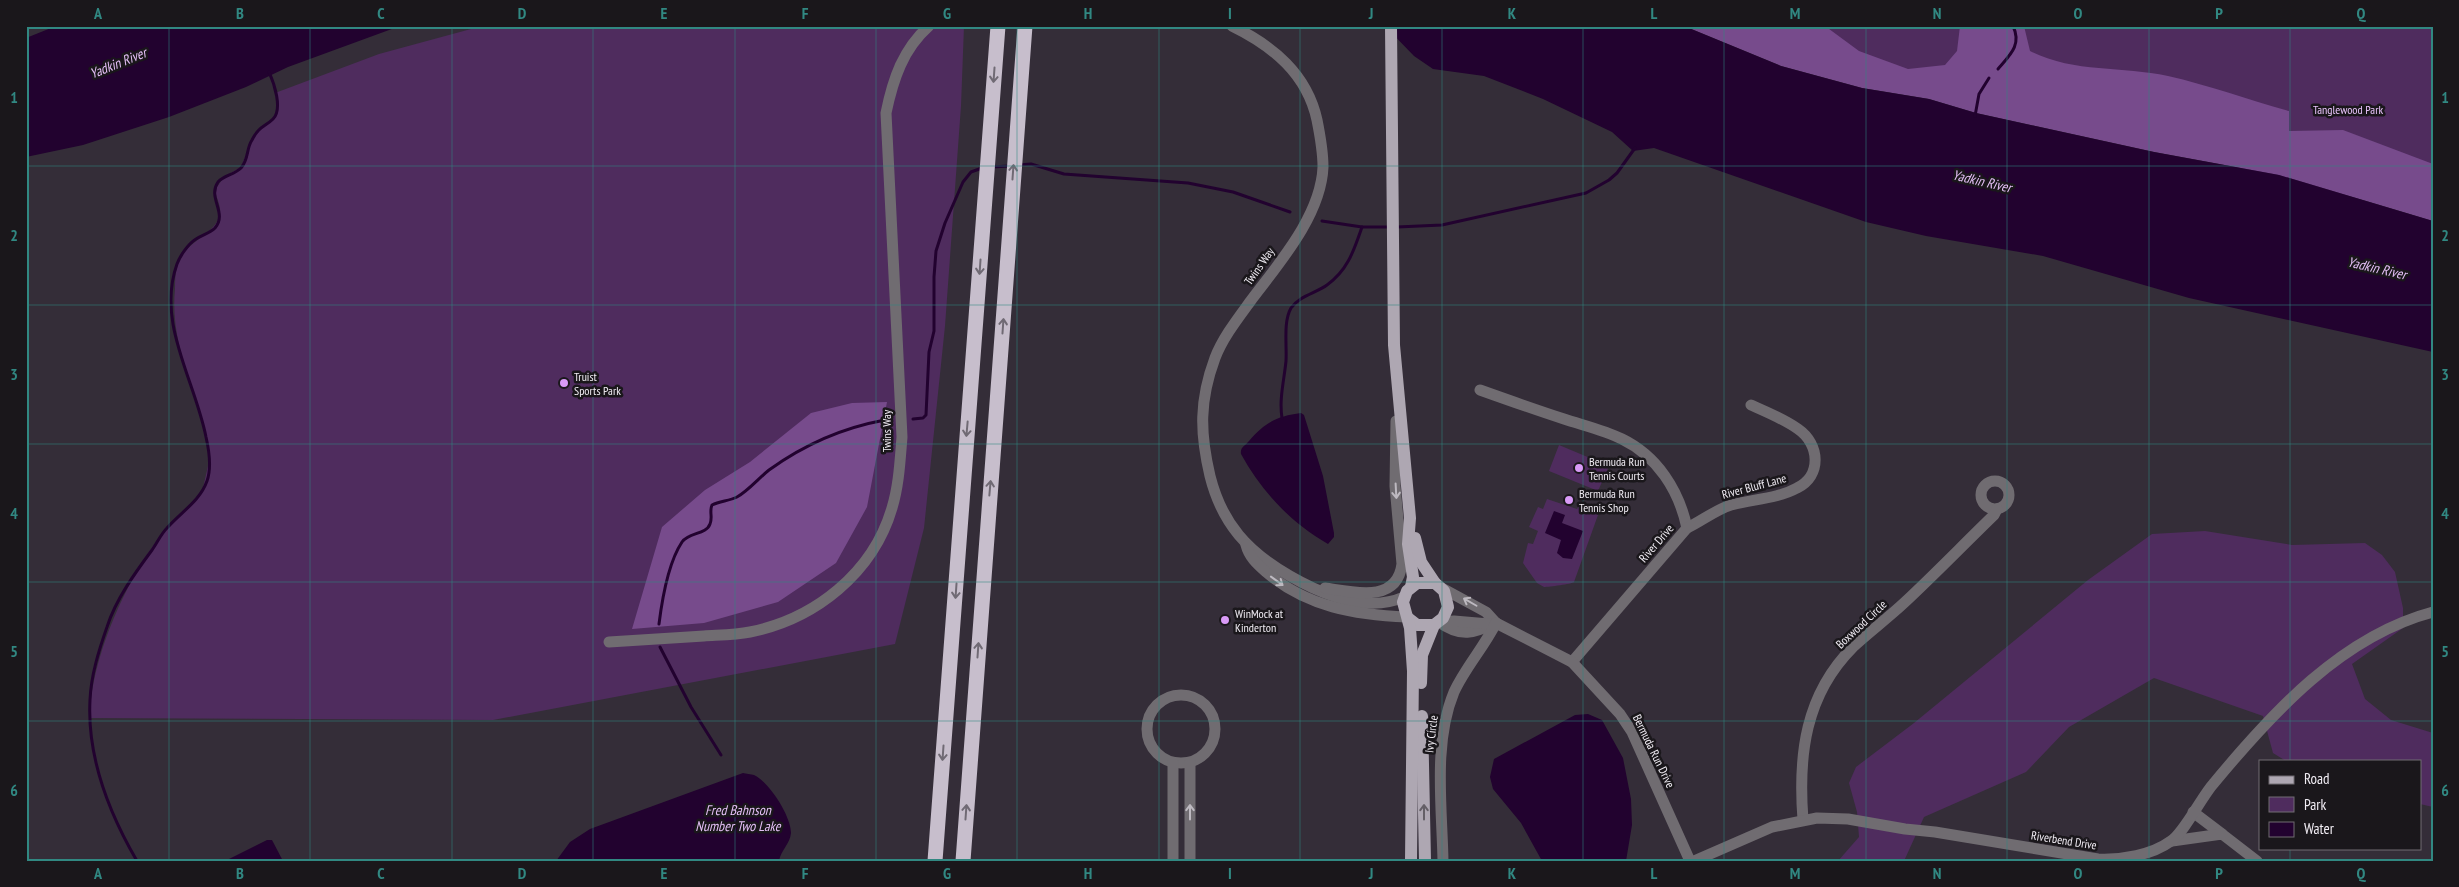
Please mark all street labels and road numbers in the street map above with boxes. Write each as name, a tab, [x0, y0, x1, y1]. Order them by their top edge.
street label: Twins Way	[1241, 244, 1278, 288]
street label: Twins Way	[879, 409, 894, 452]
street label: River Bluff Lane	[1720, 470, 1788, 502]
street label: River Drive	[1635, 521, 1677, 565]
street label: Boxwood Circle	[1832, 597, 1890, 651]
street label: Bermuda Run Drive	[1630, 712, 1678, 790]
street label: Ivy Circle	[1421, 714, 1441, 754]
street label: Riverbend Drive	[2030, 827, 2098, 853]

